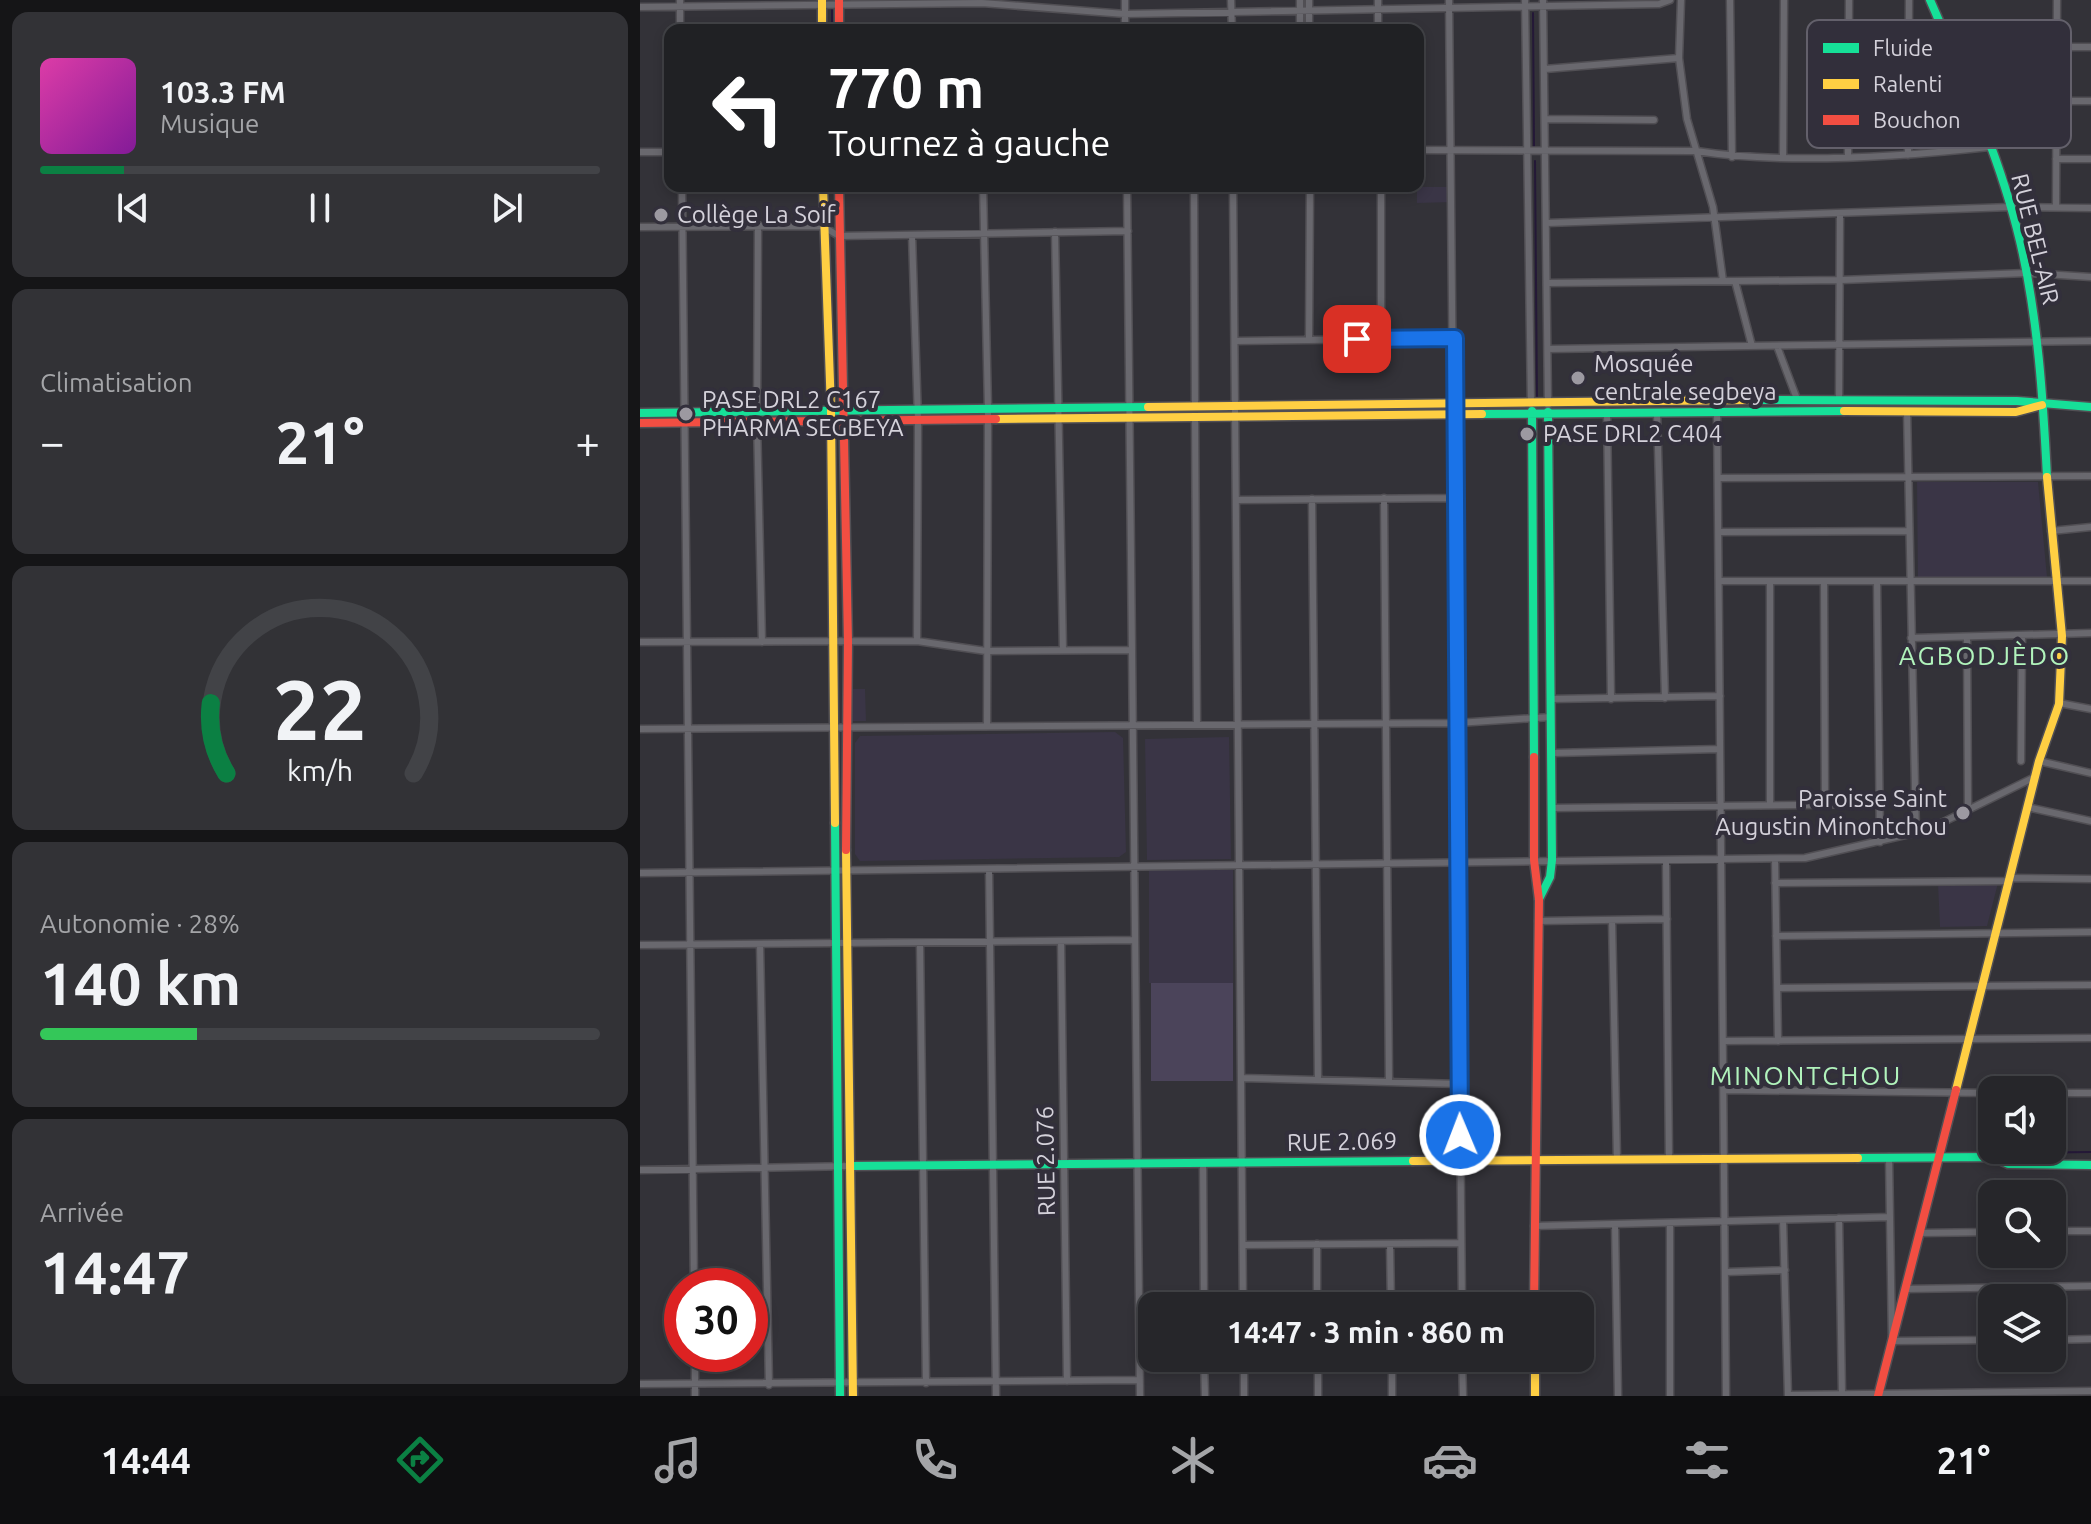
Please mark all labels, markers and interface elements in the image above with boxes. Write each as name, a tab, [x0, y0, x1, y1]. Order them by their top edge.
legend	[1807, 20, 2071, 148]
text: Fluide	[1873, 35, 1933, 60]
icon: left	[696, 56, 800, 160]
text: 770 m	[828, 56, 984, 119]
text: Ralenti	[1873, 71, 1942, 96]
text: 103.3 FM	[160, 75, 286, 109]
text: Bouchon	[1873, 107, 1961, 132]
text: Musique	[160, 109, 259, 138]
text: Tournez à gauche	[828, 122, 1110, 163]
street label: RUE BEL-AIR	[2006, 171, 2065, 307]
icon: previous	[111, 186, 155, 230]
icon: pause	[298, 186, 342, 230]
icon: next	[485, 186, 529, 230]
place label: Collège La Soif	[677, 201, 837, 228]
marker: Collège La Soif	[652, 206, 670, 224]
pin	[1323, 305, 1391, 373]
icon: arrive	[1335, 317, 1379, 361]
place label: Mosquée centrale segbeya	[1594, 350, 1777, 405]
text: Climatisation	[40, 368, 193, 397]
marker: Mosquée centrale segbeya	[1569, 369, 1587, 387]
place label: PASE DRL2 C167 PHARMA SEGBEYA	[702, 386, 904, 441]
marker: PASE DRL2 C167 PHARMA SEGBEYA	[677, 405, 695, 423]
text: 21°	[276, 408, 364, 475]
text: −	[40, 417, 65, 466]
text: +	[575, 417, 600, 466]
place label: PASE DRL2 C404	[1543, 420, 1722, 447]
marker: PASE DRL2 C404	[1518, 425, 1536, 443]
district label: AGBODJÈDO	[1899, 640, 2071, 670]
text: 22	[273, 662, 367, 756]
text: km/h	[287, 754, 353, 786]
place label: Paroisse Saint Augustin Minontchou	[1715, 785, 1948, 840]
marker: Paroisse Saint Augustin Minontchou	[1954, 804, 1972, 822]
text: Autonomie · 28%	[40, 909, 240, 938]
text: 140 km	[40, 949, 241, 1016]
district label: MINONTCHOU	[1710, 1061, 1902, 1090]
map controls	[1978, 1076, 2066, 1372]
button: sound	[1978, 1076, 2066, 1164]
position arrow	[1418, 1093, 1502, 1177]
street label: RUE 2.076	[1031, 1106, 1060, 1216]
street label: RUE 2.069	[1287, 1127, 1397, 1156]
button: search	[1978, 1180, 2066, 1268]
text: Arrivée	[40, 1198, 124, 1227]
text: 14:47	[40, 1238, 190, 1305]
speed limit sign: 30	[664, 1268, 768, 1372]
button: layers	[1978, 1284, 2066, 1372]
text: 14:47 · 3 min · 860 m	[1227, 1315, 1505, 1349]
icon: directions	[392, 1432, 448, 1488]
icon: music	[650, 1432, 706, 1488]
icon: phone	[907, 1432, 963, 1488]
icon: climate	[1165, 1432, 1221, 1488]
icon: car	[1422, 1432, 1478, 1488]
icon: filters	[1679, 1432, 1735, 1488]
text: 14:44	[101, 1440, 191, 1481]
text: 21°	[1937, 1440, 1990, 1481]

